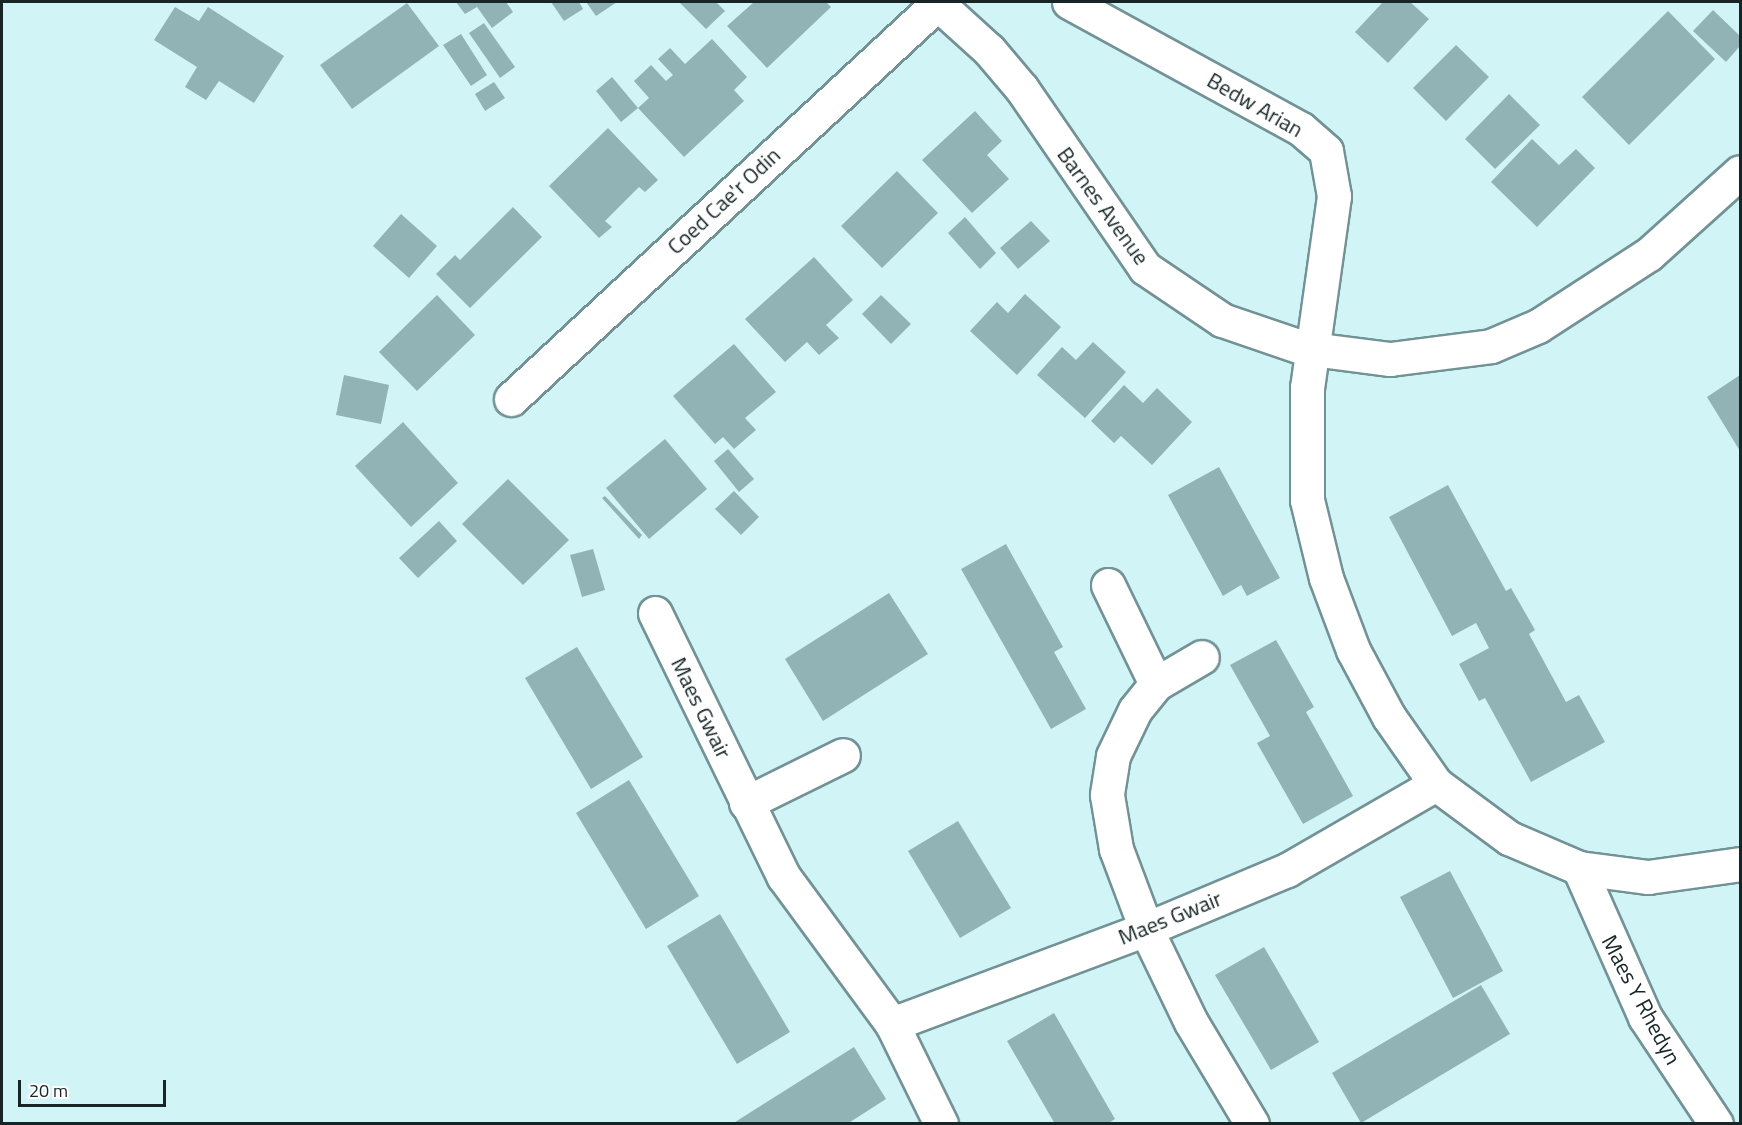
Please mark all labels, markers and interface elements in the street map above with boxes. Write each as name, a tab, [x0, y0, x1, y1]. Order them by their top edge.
street label: Bedw Arian	[1202, 67, 1308, 143]
street label: Coed Cae'r Odin	[662, 142, 786, 260]
street label: Barnes Avenue	[1051, 142, 1155, 270]
street label: Maes Gwair	[665, 653, 737, 763]
street label: Maes Gwair	[1114, 885, 1226, 951]
street label: Maes Y Rhedyn	[1596, 931, 1686, 1069]
scale bar	[21, 1068, 170, 1106]
text: 20 m	[29, 1077, 68, 1104]

